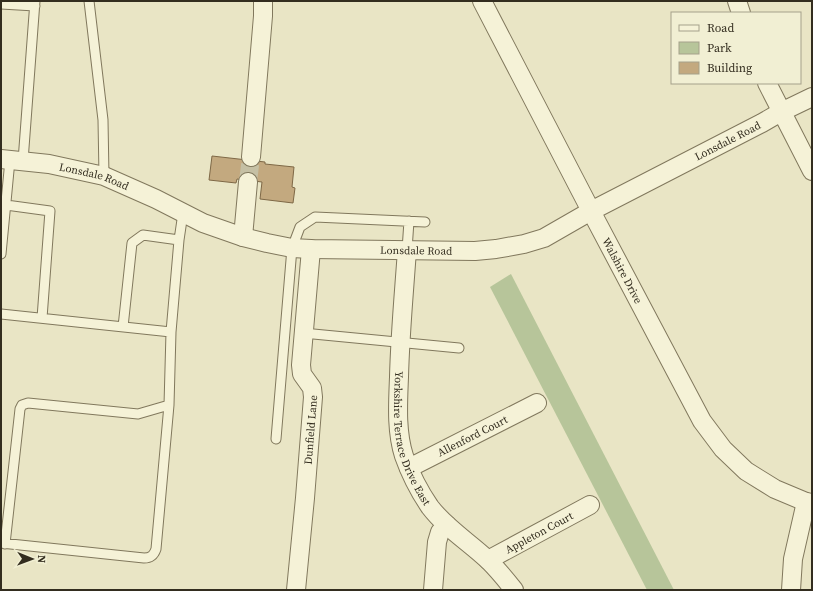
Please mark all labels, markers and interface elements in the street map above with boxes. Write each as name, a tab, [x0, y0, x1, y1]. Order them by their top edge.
legend	[671, 12, 801, 84]
text: Road	[707, 20, 734, 36]
text: Park	[707, 40, 732, 56]
text: Building	[707, 60, 752, 76]
street label: Lonsdale Road	[692, 118, 764, 164]
street label: Lonsdale Road	[58, 159, 132, 194]
street label: Walshire Drive	[598, 235, 646, 307]
street label: Lonsdale Road	[380, 243, 453, 259]
street label: Yorkshire Terrace Drive East	[390, 371, 434, 509]
street label: Dunfield Lane	[301, 394, 321, 465]
street label: Allenford Court	[435, 412, 511, 460]
street label: Appleton Court	[503, 508, 576, 557]
north arrow	[12, 539, 52, 579]
text: N	[34, 555, 49, 563]

